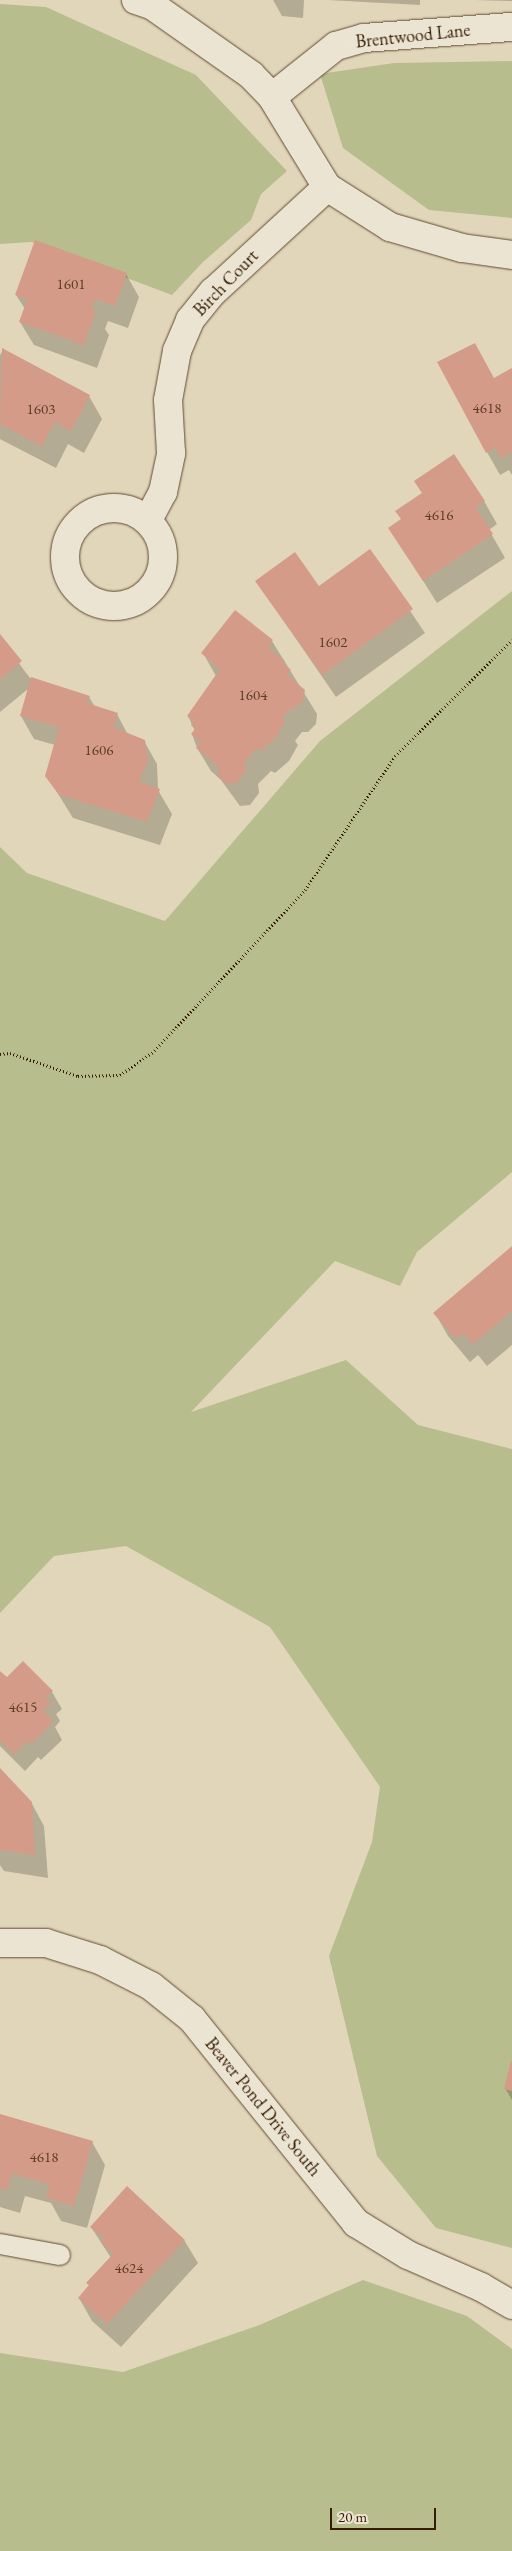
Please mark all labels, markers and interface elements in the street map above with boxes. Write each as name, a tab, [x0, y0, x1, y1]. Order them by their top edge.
street label: Brentwood Lane	[354, 19, 472, 53]
street label: Birch Court	[189, 245, 263, 321]
house number: 1601	[57, 275, 85, 293]
house number: 4618	[473, 399, 501, 417]
house number: 1603	[27, 400, 55, 418]
house number: 4616	[425, 506, 453, 524]
house number: 1602	[319, 633, 347, 651]
house number: 1604	[239, 686, 267, 704]
house number: 1606	[85, 741, 113, 759]
house number: 4615	[9, 1698, 37, 1716]
street label: Beaver Pond Drive South	[200, 2033, 326, 2181]
house number: 4618	[30, 2148, 58, 2166]
house number: 4624	[115, 2259, 143, 2277]
scale bar	[332, 2498, 438, 2530]
text: 20 m	[338, 2507, 367, 2526]

